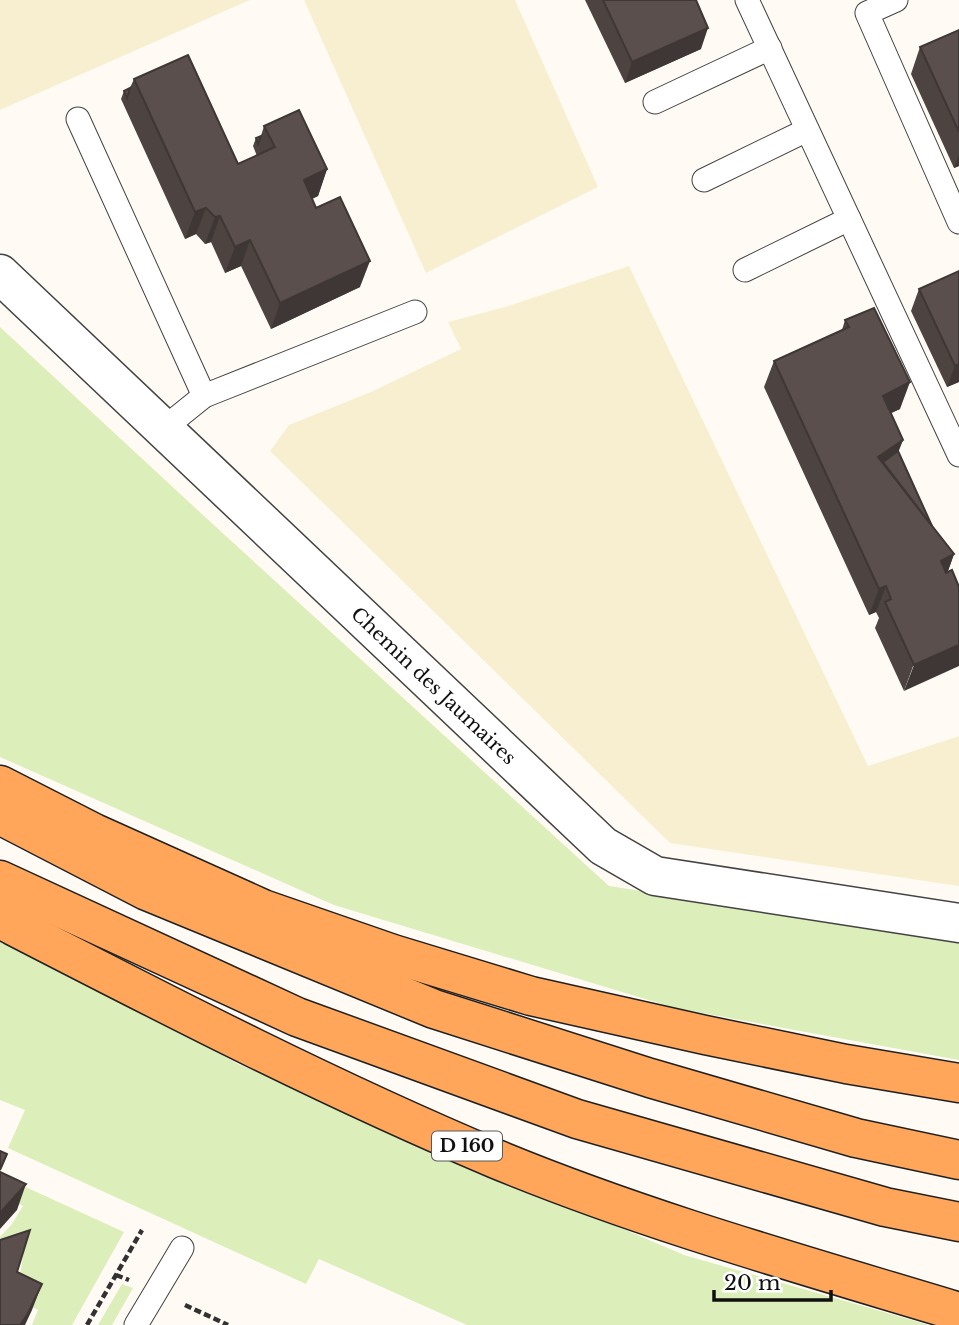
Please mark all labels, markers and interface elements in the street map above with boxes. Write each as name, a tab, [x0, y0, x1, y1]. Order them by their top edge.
street label: Chemin des Jaumaires	[347, 602, 521, 769]
road number: D 160	[432, 1132, 502, 1161]
scale bar	[714, 1258, 831, 1302]
text: 20 m	[724, 1270, 781, 1296]

